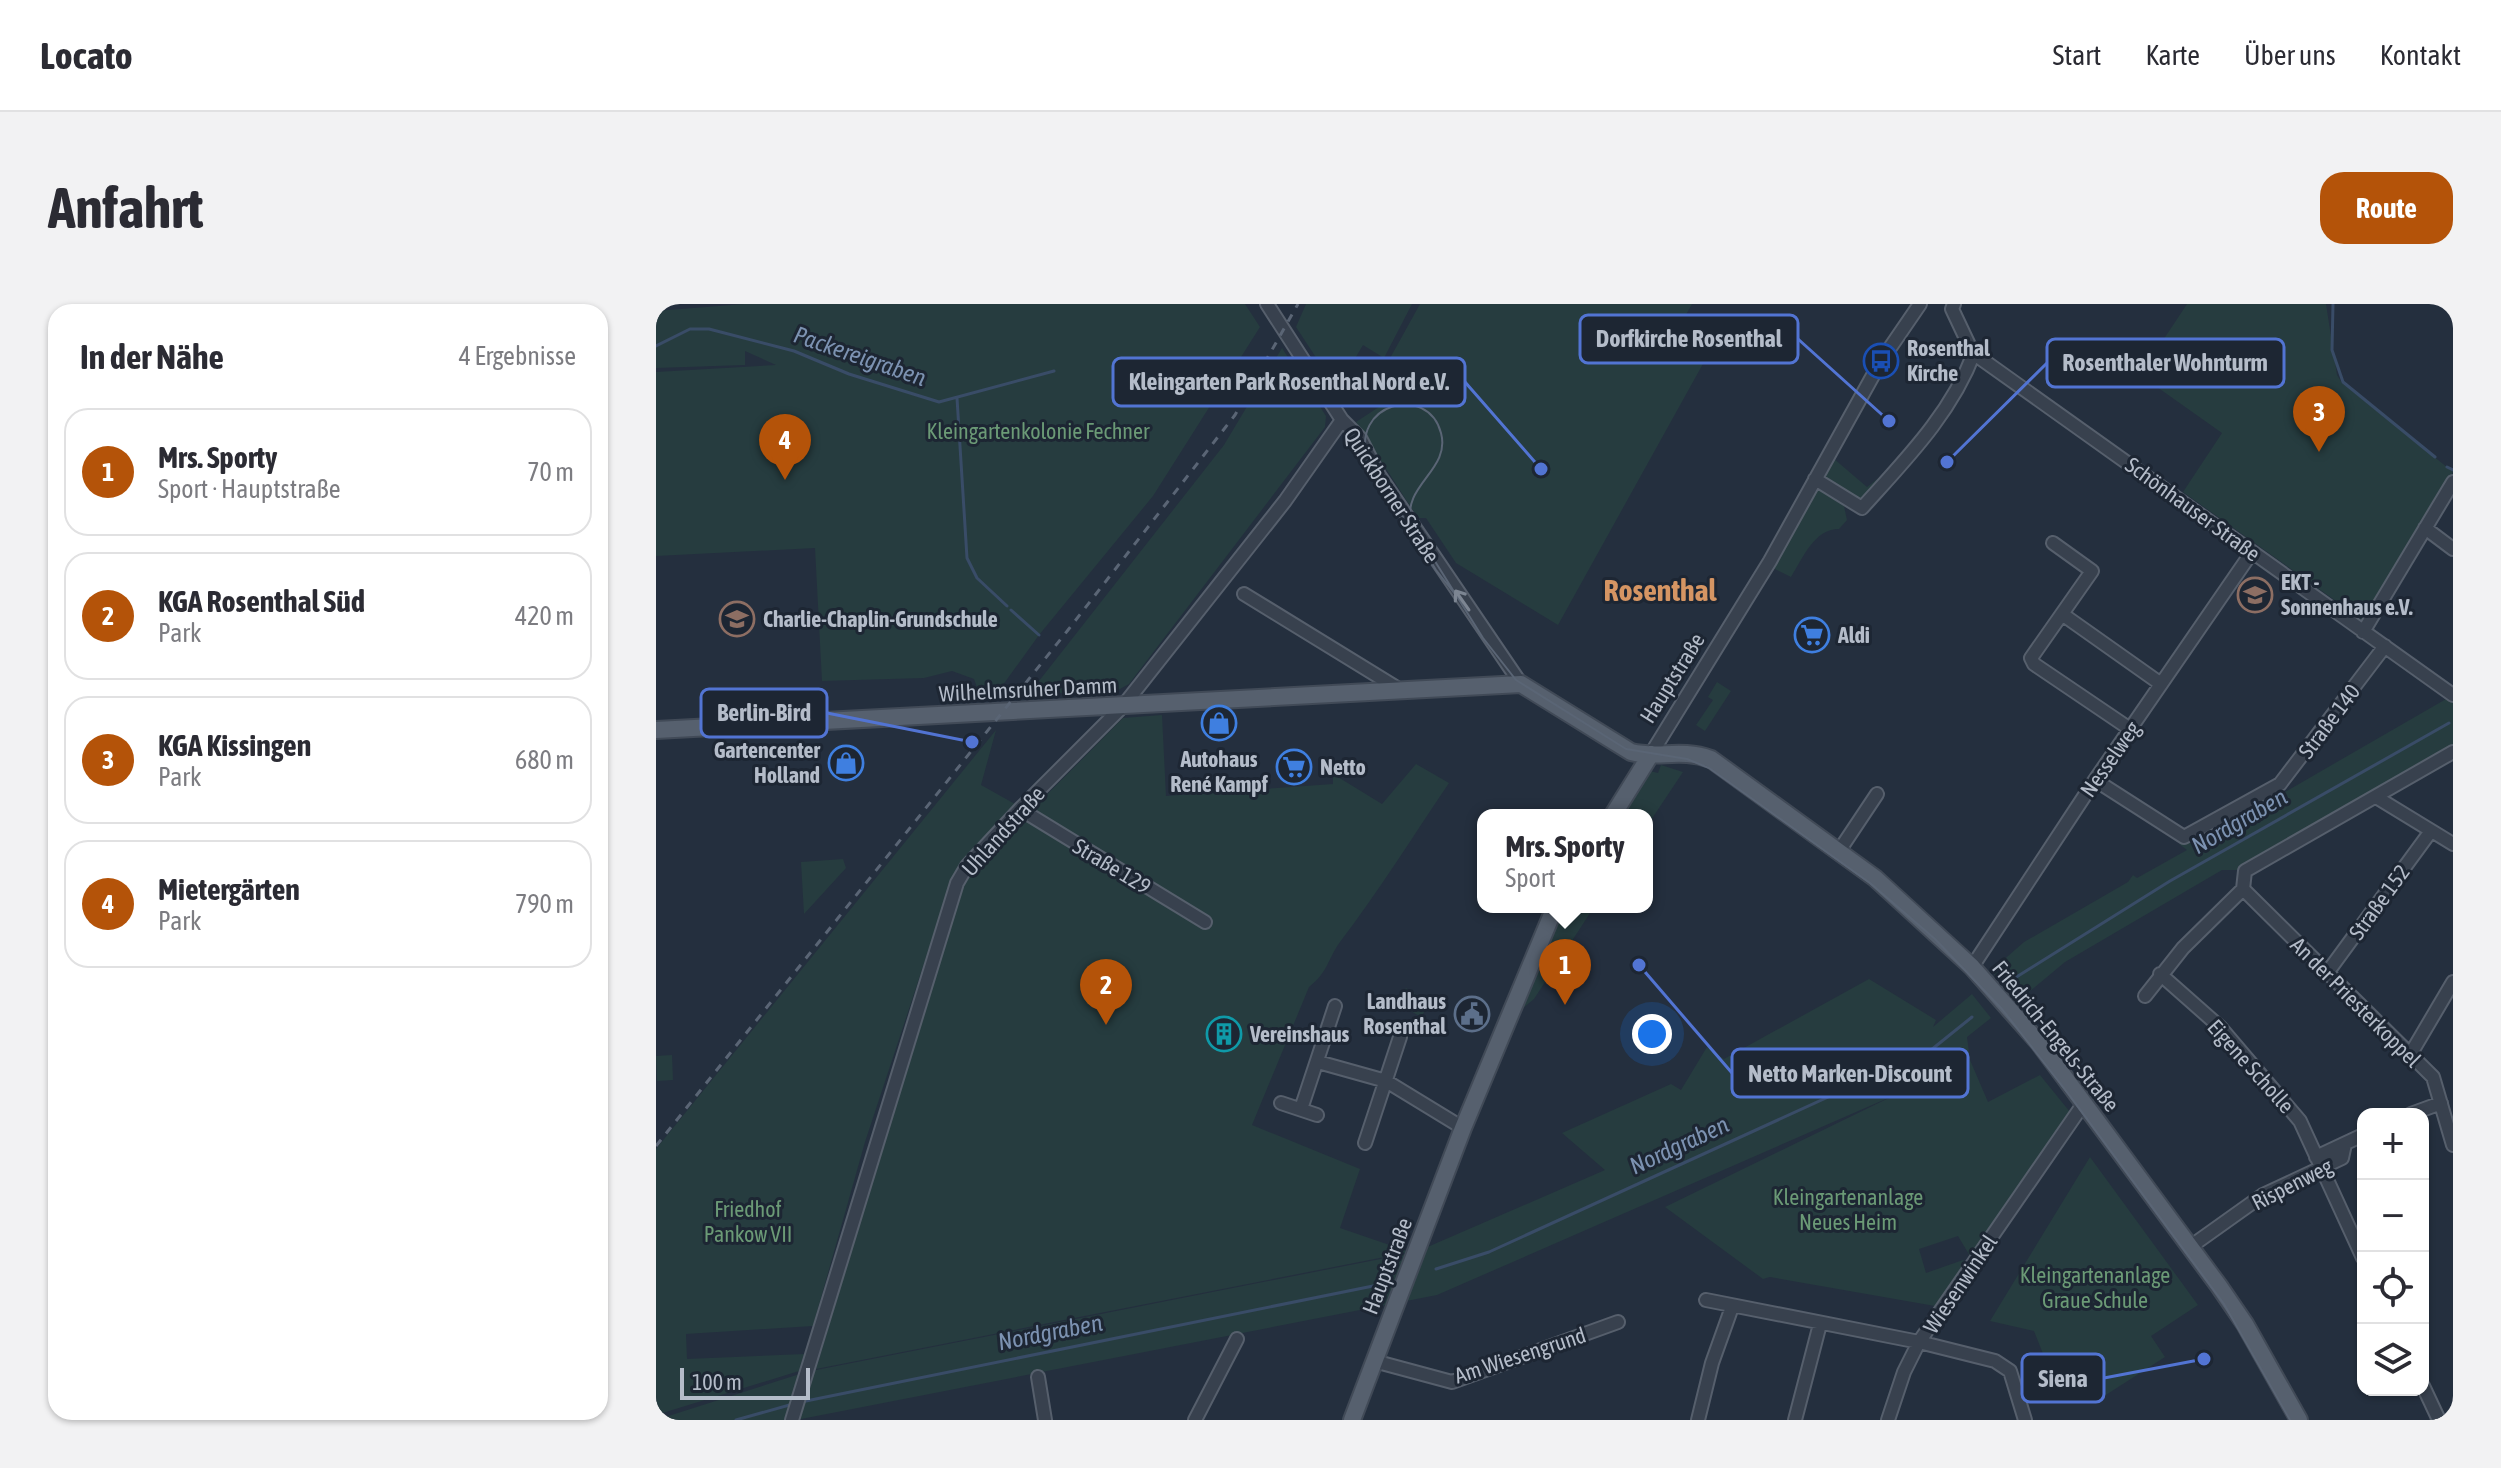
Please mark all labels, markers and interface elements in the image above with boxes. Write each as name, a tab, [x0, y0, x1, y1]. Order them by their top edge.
text: Locato	[40, 34, 133, 77]
text: Start	[2052, 39, 2101, 71]
text: Karte	[2145, 39, 2200, 71]
text: Über uns	[2244, 39, 2336, 71]
text: Kontakt	[2380, 39, 2461, 71]
button: Route	[2320, 172, 2453, 244]
text: Anfahrt	[48, 176, 203, 240]
callout: Dorfkirche Rosenthal	[1580, 315, 1798, 363]
water label: Packereigraben	[790, 321, 930, 391]
text: Dorfkirche Rosenthal	[1596, 325, 1783, 352]
place label: Rosenthal Kirche	[1907, 335, 1991, 386]
text: In der Nähe	[80, 337, 224, 376]
callout: Rosenthaler Wohnturm	[2047, 339, 2284, 387]
text: 4 Ergebnisse	[459, 341, 576, 371]
bus stop icon: Rosenthal Kirche	[1862, 342, 1900, 380]
text: Rosenthaler Wohnturm	[2062, 349, 2268, 376]
callout: Kleingarten Park Rosenthal Nord e.V.	[1113, 358, 1465, 406]
text: Kleingarten Park Rosenthal Nord e.V.	[1129, 368, 1449, 395]
pin: 3	[2293, 386, 2345, 452]
pin: 4	[759, 414, 811, 480]
park label: Kleingartenkolonie Fechner	[927, 418, 1150, 444]
street label: Quickborner Straße	[1339, 423, 1445, 567]
text: Mrs. Sporty	[158, 440, 277, 474]
street label: Schönhauser Straße	[2121, 451, 2265, 567]
text: 1	[102, 457, 114, 487]
text: 70 m	[527, 457, 574, 487]
text: Sport · Hauptstraße	[158, 474, 341, 504]
place label: EKT - Sonnenhaus e.V.	[2281, 569, 2413, 620]
district label: Rosenthal	[1604, 573, 1718, 607]
school or university icon: EKT - Sonnenhaus e.V.	[2236, 576, 2274, 614]
text: KGA Rosenthal Süd	[158, 584, 365, 618]
one-way arrow	[1454, 589, 1470, 611]
school or university icon: Charlie-Chaplin-Grundschule	[718, 600, 756, 638]
text: 2	[102, 601, 114, 631]
text: 420 m	[515, 601, 574, 631]
place label: Charlie-Chaplin-Grundschule	[763, 606, 998, 632]
supermarket icon: Aldi	[1793, 616, 1831, 654]
text: Park	[158, 618, 201, 648]
place label: Aldi	[1837, 622, 1870, 648]
street label: Hauptstraße	[1634, 628, 1710, 728]
street label: Wilhelmsruher Damm	[938, 671, 1118, 707]
street label: Straße 140	[2293, 679, 2365, 763]
callout: Berlin-Bird	[701, 689, 827, 737]
text: Berlin-Bird	[717, 699, 811, 726]
shop icon: Autohaus René Kampf	[1200, 704, 1238, 742]
street label: Nesselweg	[2075, 716, 2146, 802]
text: KGA Kissingen	[158, 728, 311, 762]
place label: Gartencenter Holland	[714, 737, 821, 788]
shop icon: Gartencenter Holland	[827, 744, 865, 782]
text: 3	[102, 745, 114, 775]
text: 680 m	[515, 745, 574, 775]
place label: Autohaus René Kampf	[1170, 746, 1269, 797]
supermarket icon: Netto	[1275, 748, 1313, 786]
place label: Netto	[1320, 754, 1366, 780]
text: Park	[158, 762, 201, 792]
street label: Uhlandstraße	[956, 781, 1050, 881]
water label: Nordgraben	[2186, 783, 2292, 859]
popup	[1477, 809, 1653, 913]
text: Mrs. Sporty	[1505, 829, 1625, 863]
street label: Straße 129	[1068, 833, 1156, 899]
street label: Straße 152	[2343, 859, 2415, 945]
text: Sport	[1505, 863, 1556, 893]
text: Mietergärten	[158, 872, 300, 906]
text: 4	[102, 889, 114, 919]
text: 790 m	[515, 889, 574, 919]
text: Park	[158, 906, 201, 936]
street label: An der Priesterkoppel	[2286, 932, 2427, 1073]
pin: 1	[1539, 939, 1591, 1005]
street label: Friedrich-Engels-Straße	[1987, 955, 2125, 1117]
pin: 2	[1080, 959, 1132, 1025]
place label: Landhaus Rosenthal	[1363, 988, 1447, 1039]
public building icon: Landhaus Rosenthal	[1453, 995, 1491, 1033]
your location	[1632, 1014, 1672, 1054]
street label: Eigene Scholle	[2202, 1014, 2300, 1118]
building icon: Vereinshaus	[1205, 1015, 1243, 1053]
place label: Vereinshaus	[1249, 1021, 1350, 1047]
callout: Netto Marken-Discount	[1732, 1049, 1968, 1097]
text: Netto Marken-Discount	[1748, 1060, 1952, 1087]
map controls	[2357, 1108, 2429, 1396]
button: +	[2357, 1108, 2429, 1180]
water label: Nordgraben	[1625, 1110, 1733, 1180]
street label: Rispenweg	[2247, 1152, 2337, 1215]
button: −	[2357, 1180, 2429, 1252]
park label: Kleingartenanlage Neues Heim	[1773, 1184, 1923, 1235]
park label: Friedhof Pankow VII	[704, 1196, 792, 1247]
street label: Hauptstraße	[1357, 1214, 1417, 1318]
street label: Wiesenwinkel	[1918, 1230, 2003, 1338]
button: locate	[2357, 1252, 2429, 1324]
park label: Kleingartenanlage Graue Schule	[2020, 1262, 2170, 1313]
water label: Nordgraben	[995, 1309, 1105, 1355]
street label: Am Wiesengrund	[1451, 1322, 1589, 1388]
button: layers	[2357, 1324, 2429, 1396]
callout: Siena	[2022, 1354, 2104, 1402]
scale bar	[680, 1364, 810, 1400]
text: Siena	[2038, 1365, 2088, 1392]
text: 100 m	[692, 1369, 742, 1395]

